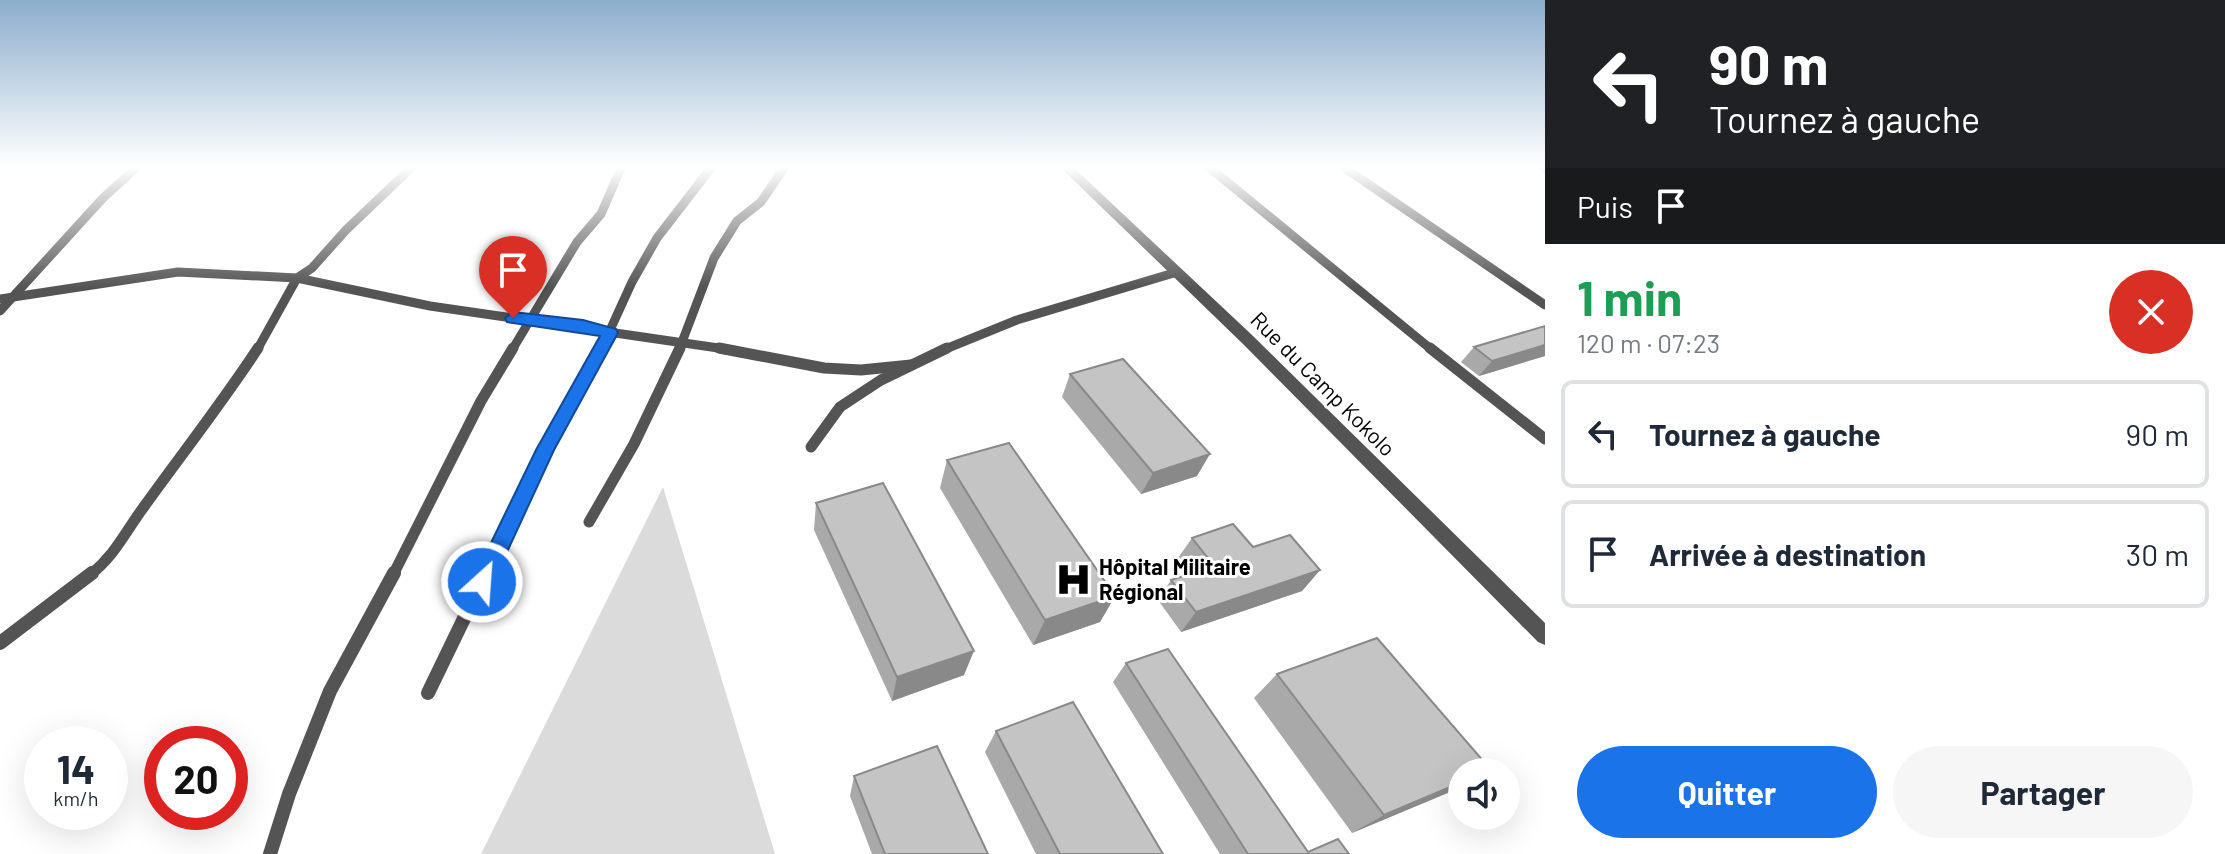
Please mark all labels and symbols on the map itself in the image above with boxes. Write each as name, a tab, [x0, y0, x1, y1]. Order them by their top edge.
pin	[479, 236, 547, 318]
street label: Rue du Camp Kokolo	[1246, 306, 1401, 461]
position arrow	[440, 540, 524, 624]
place label: Hôpital Militaire Régional	[1099, 553, 1251, 604]
hospital icon: Hôpital Militaire Régional	[1054, 561, 1092, 599]
speed limit sign: 20	[144, 726, 248, 830]

